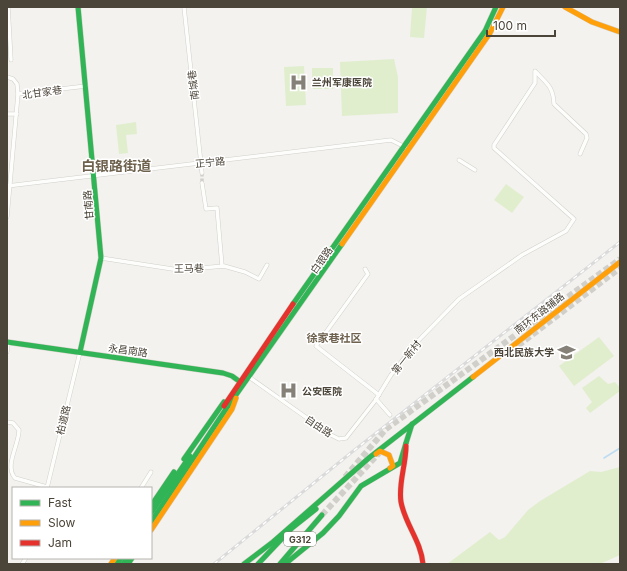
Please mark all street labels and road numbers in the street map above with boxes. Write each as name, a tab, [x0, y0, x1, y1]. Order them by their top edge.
street label: 南城巷	[185, 69, 201, 101]
street label: 北甘家巷	[21, 83, 63, 101]
street label: 正宁路	[194, 154, 226, 170]
street label: 甘南路	[81, 190, 95, 220]
street label: 白银路	[307, 244, 335, 276]
street label: 王马巷	[174, 262, 204, 274]
street label: 南环东路辅路	[512, 290, 566, 336]
street label: 第一新村	[389, 338, 423, 376]
street label: 永昌南路	[107, 341, 149, 359]
street label: 柏道路	[54, 404, 72, 436]
street label: 自由路	[303, 413, 335, 439]
road number: G312	[284, 532, 316, 546]

